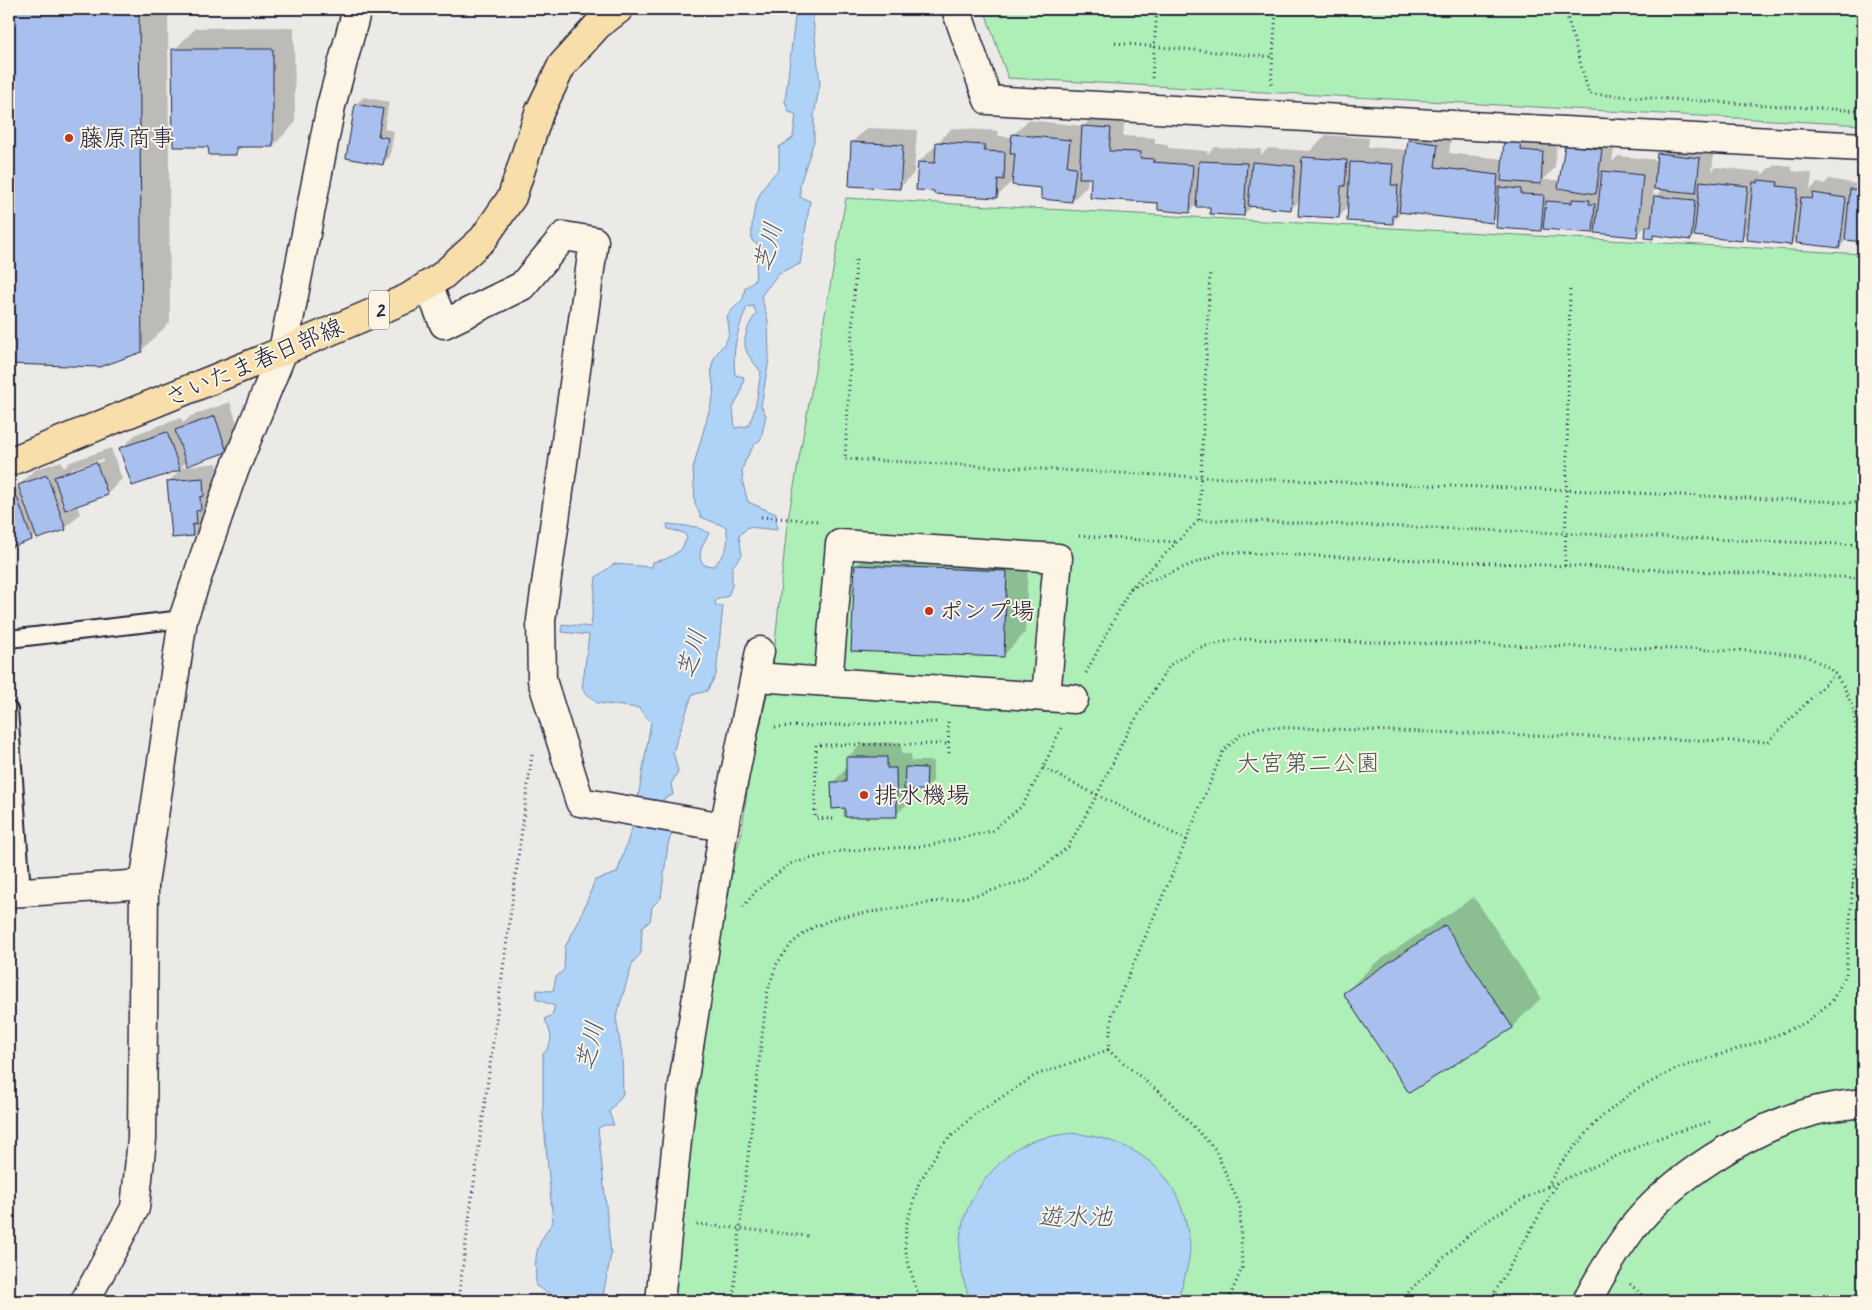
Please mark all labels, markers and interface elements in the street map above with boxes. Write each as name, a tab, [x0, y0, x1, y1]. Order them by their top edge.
place label: 藤原商事	[79, 123, 175, 153]
marker: 藤原商事	[63, 132, 75, 144]
water label: 芝川	[746, 219, 790, 275]
road number: 2	[369, 290, 389, 330]
street label: さいたま春日部線	[160, 311, 348, 413]
place label: ポンプ場	[939, 596, 1035, 626]
marker: ポンプ場	[923, 605, 935, 617]
water label: 芝川	[670, 626, 714, 682]
park label: 大宮第二公園	[1236, 748, 1380, 778]
place label: 排水機場	[874, 780, 970, 810]
marker: 排水機場	[858, 789, 870, 801]
water label: 芝川	[569, 1018, 611, 1074]
water label: 遊水池	[1037, 1201, 1113, 1233]

